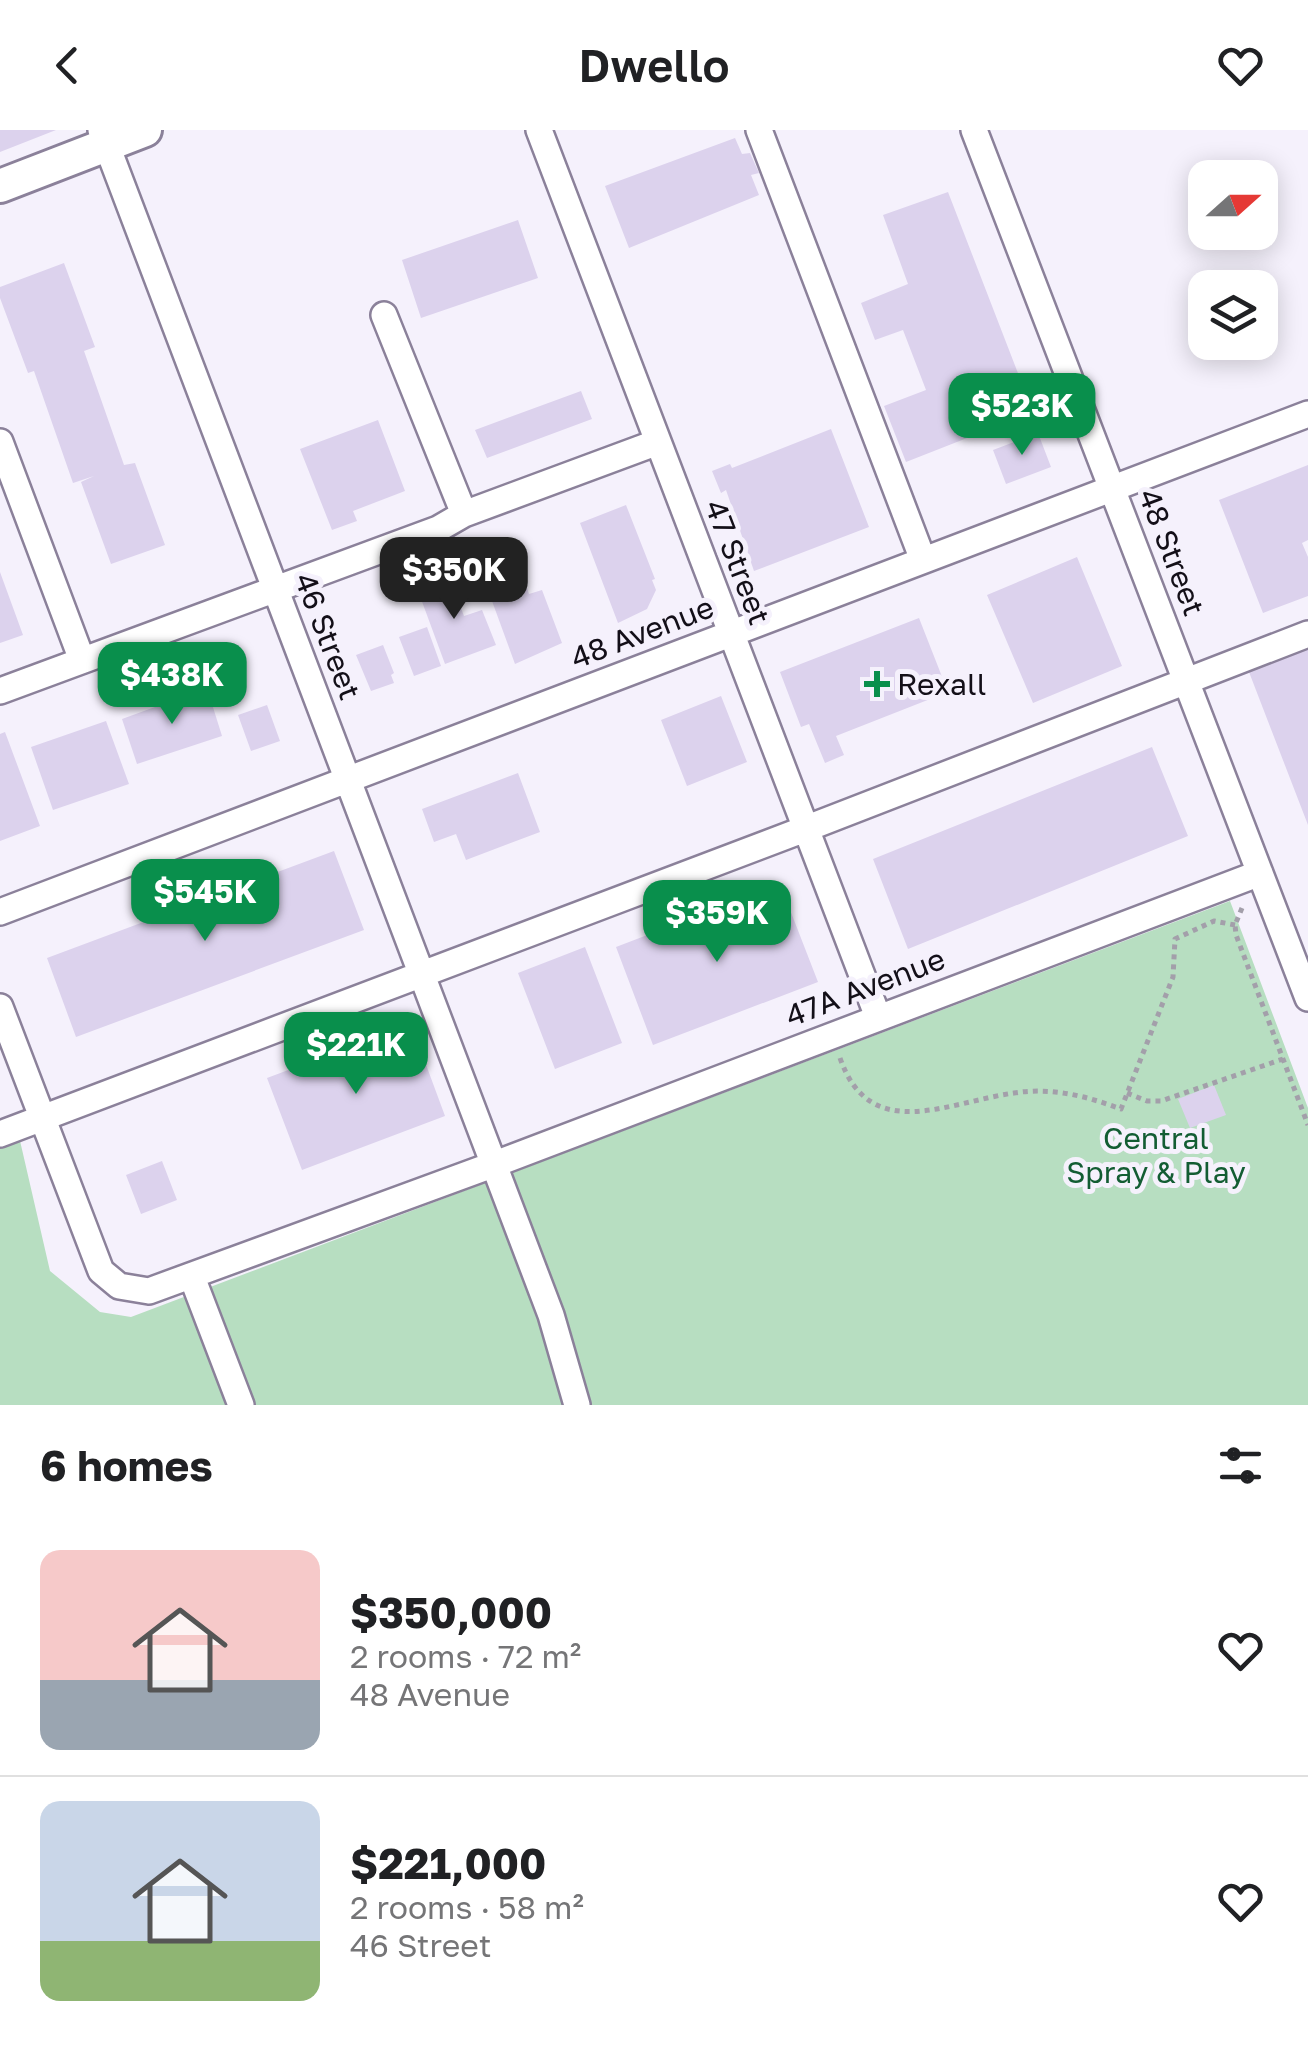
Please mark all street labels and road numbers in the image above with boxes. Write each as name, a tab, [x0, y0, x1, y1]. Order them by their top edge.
street label: 48 Street	[1131, 484, 1213, 620]
street label: 47 Street	[698, 495, 778, 629]
street label: 46 Street	[287, 568, 369, 704]
street label: 48 Avenue	[566, 588, 718, 676]
street label: 47A Avenue	[780, 940, 950, 1034]

